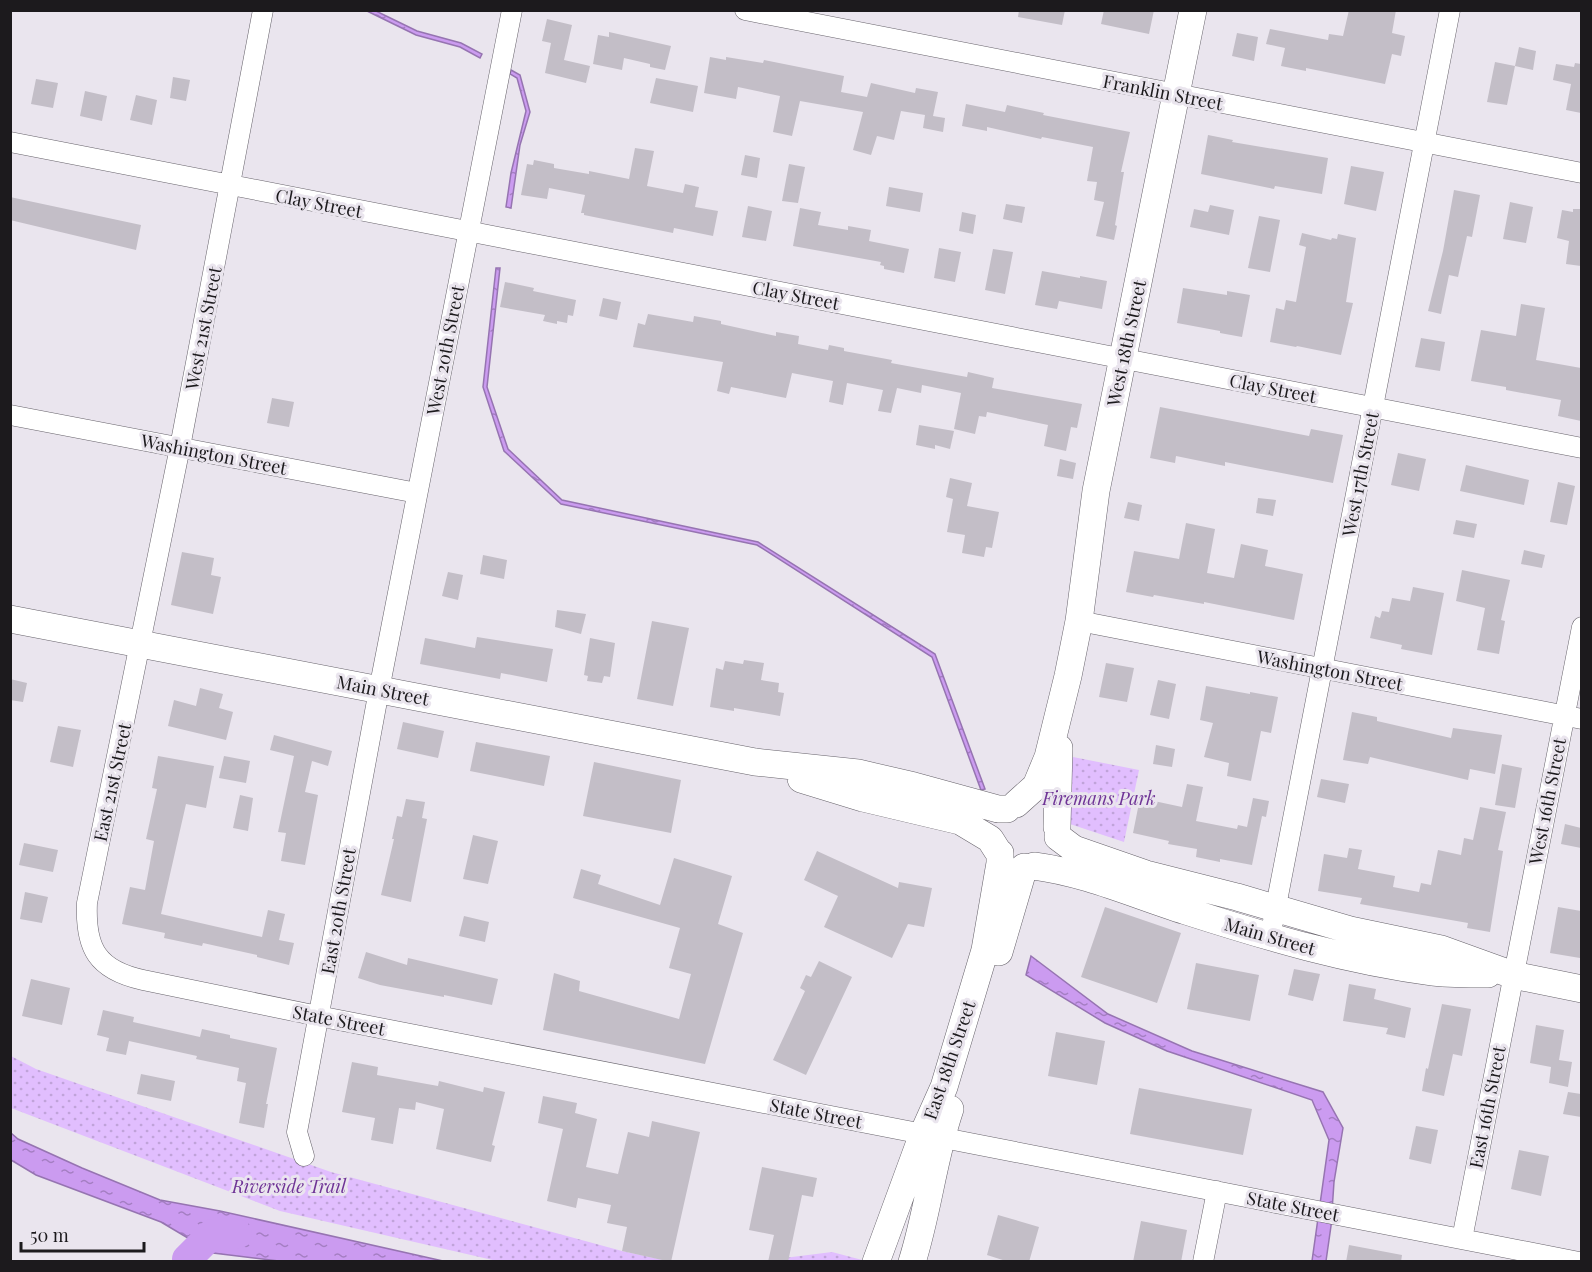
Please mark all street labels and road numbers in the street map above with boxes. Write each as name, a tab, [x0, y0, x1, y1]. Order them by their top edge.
street label: Franklin Street	[1101, 69, 1225, 115]
street label: Clay Street	[274, 183, 365, 223]
street label: West 21st Street	[179, 264, 227, 393]
street label: Clay Street	[751, 275, 842, 315]
street label: West 18th Street	[1101, 277, 1151, 409]
street label: West 20th Street	[420, 282, 469, 418]
street label: Clay Street	[1228, 368, 1319, 408]
street label: West 17th Street	[1336, 409, 1384, 539]
street label: Washington Street	[138, 428, 290, 480]
street label: Washington Street	[1254, 644, 1406, 696]
street label: Main Street	[335, 669, 432, 711]
street label: East 21st Street	[88, 720, 136, 844]
street label: West 16th Street	[1523, 735, 1571, 867]
street label: East 20th Street	[315, 845, 361, 976]
street label: Main Street	[1222, 912, 1319, 961]
street label: East 18th Street	[917, 997, 981, 1123]
street label: State Street	[291, 999, 388, 1041]
street label: East 16th Street	[1463, 1043, 1511, 1170]
street label: State Street	[768, 1092, 865, 1134]
street label: State Street	[1245, 1185, 1342, 1227]

